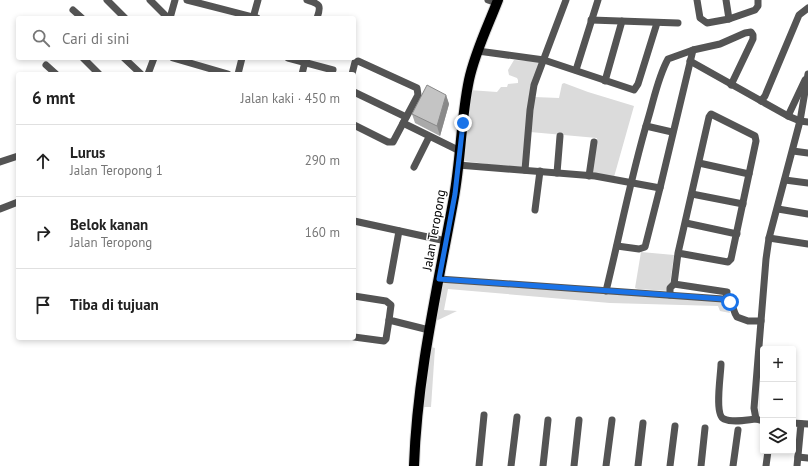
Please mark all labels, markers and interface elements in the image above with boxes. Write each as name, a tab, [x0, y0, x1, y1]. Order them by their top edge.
search box	[16, 16, 356, 60]
icon: search	[30, 27, 52, 49]
text: Cari di sini	[62, 29, 130, 48]
text: 6 mnt	[32, 87, 75, 109]
text: Jalan kaki · 450 m	[241, 90, 340, 107]
route end	[454, 114, 472, 132]
text: Lurus	[70, 143, 105, 162]
icon: ahead	[32, 150, 54, 172]
text: 290 m	[305, 152, 340, 169]
text: Jalan Teropong 1	[70, 162, 163, 179]
street label: Jalan Teropong	[418, 188, 450, 273]
text: Belok kanan	[70, 215, 148, 234]
icon: right	[32, 222, 54, 244]
text: 160 m	[305, 224, 340, 241]
text: Jalan Teropong	[70, 234, 152, 251]
route start	[721, 293, 739, 311]
icon: arrive	[32, 294, 54, 316]
text: Tiba di tujuan	[70, 295, 159, 314]
map controls	[760, 346, 796, 454]
button: +	[760, 346, 796, 382]
button: −	[760, 382, 796, 418]
button: layers	[760, 418, 796, 454]

